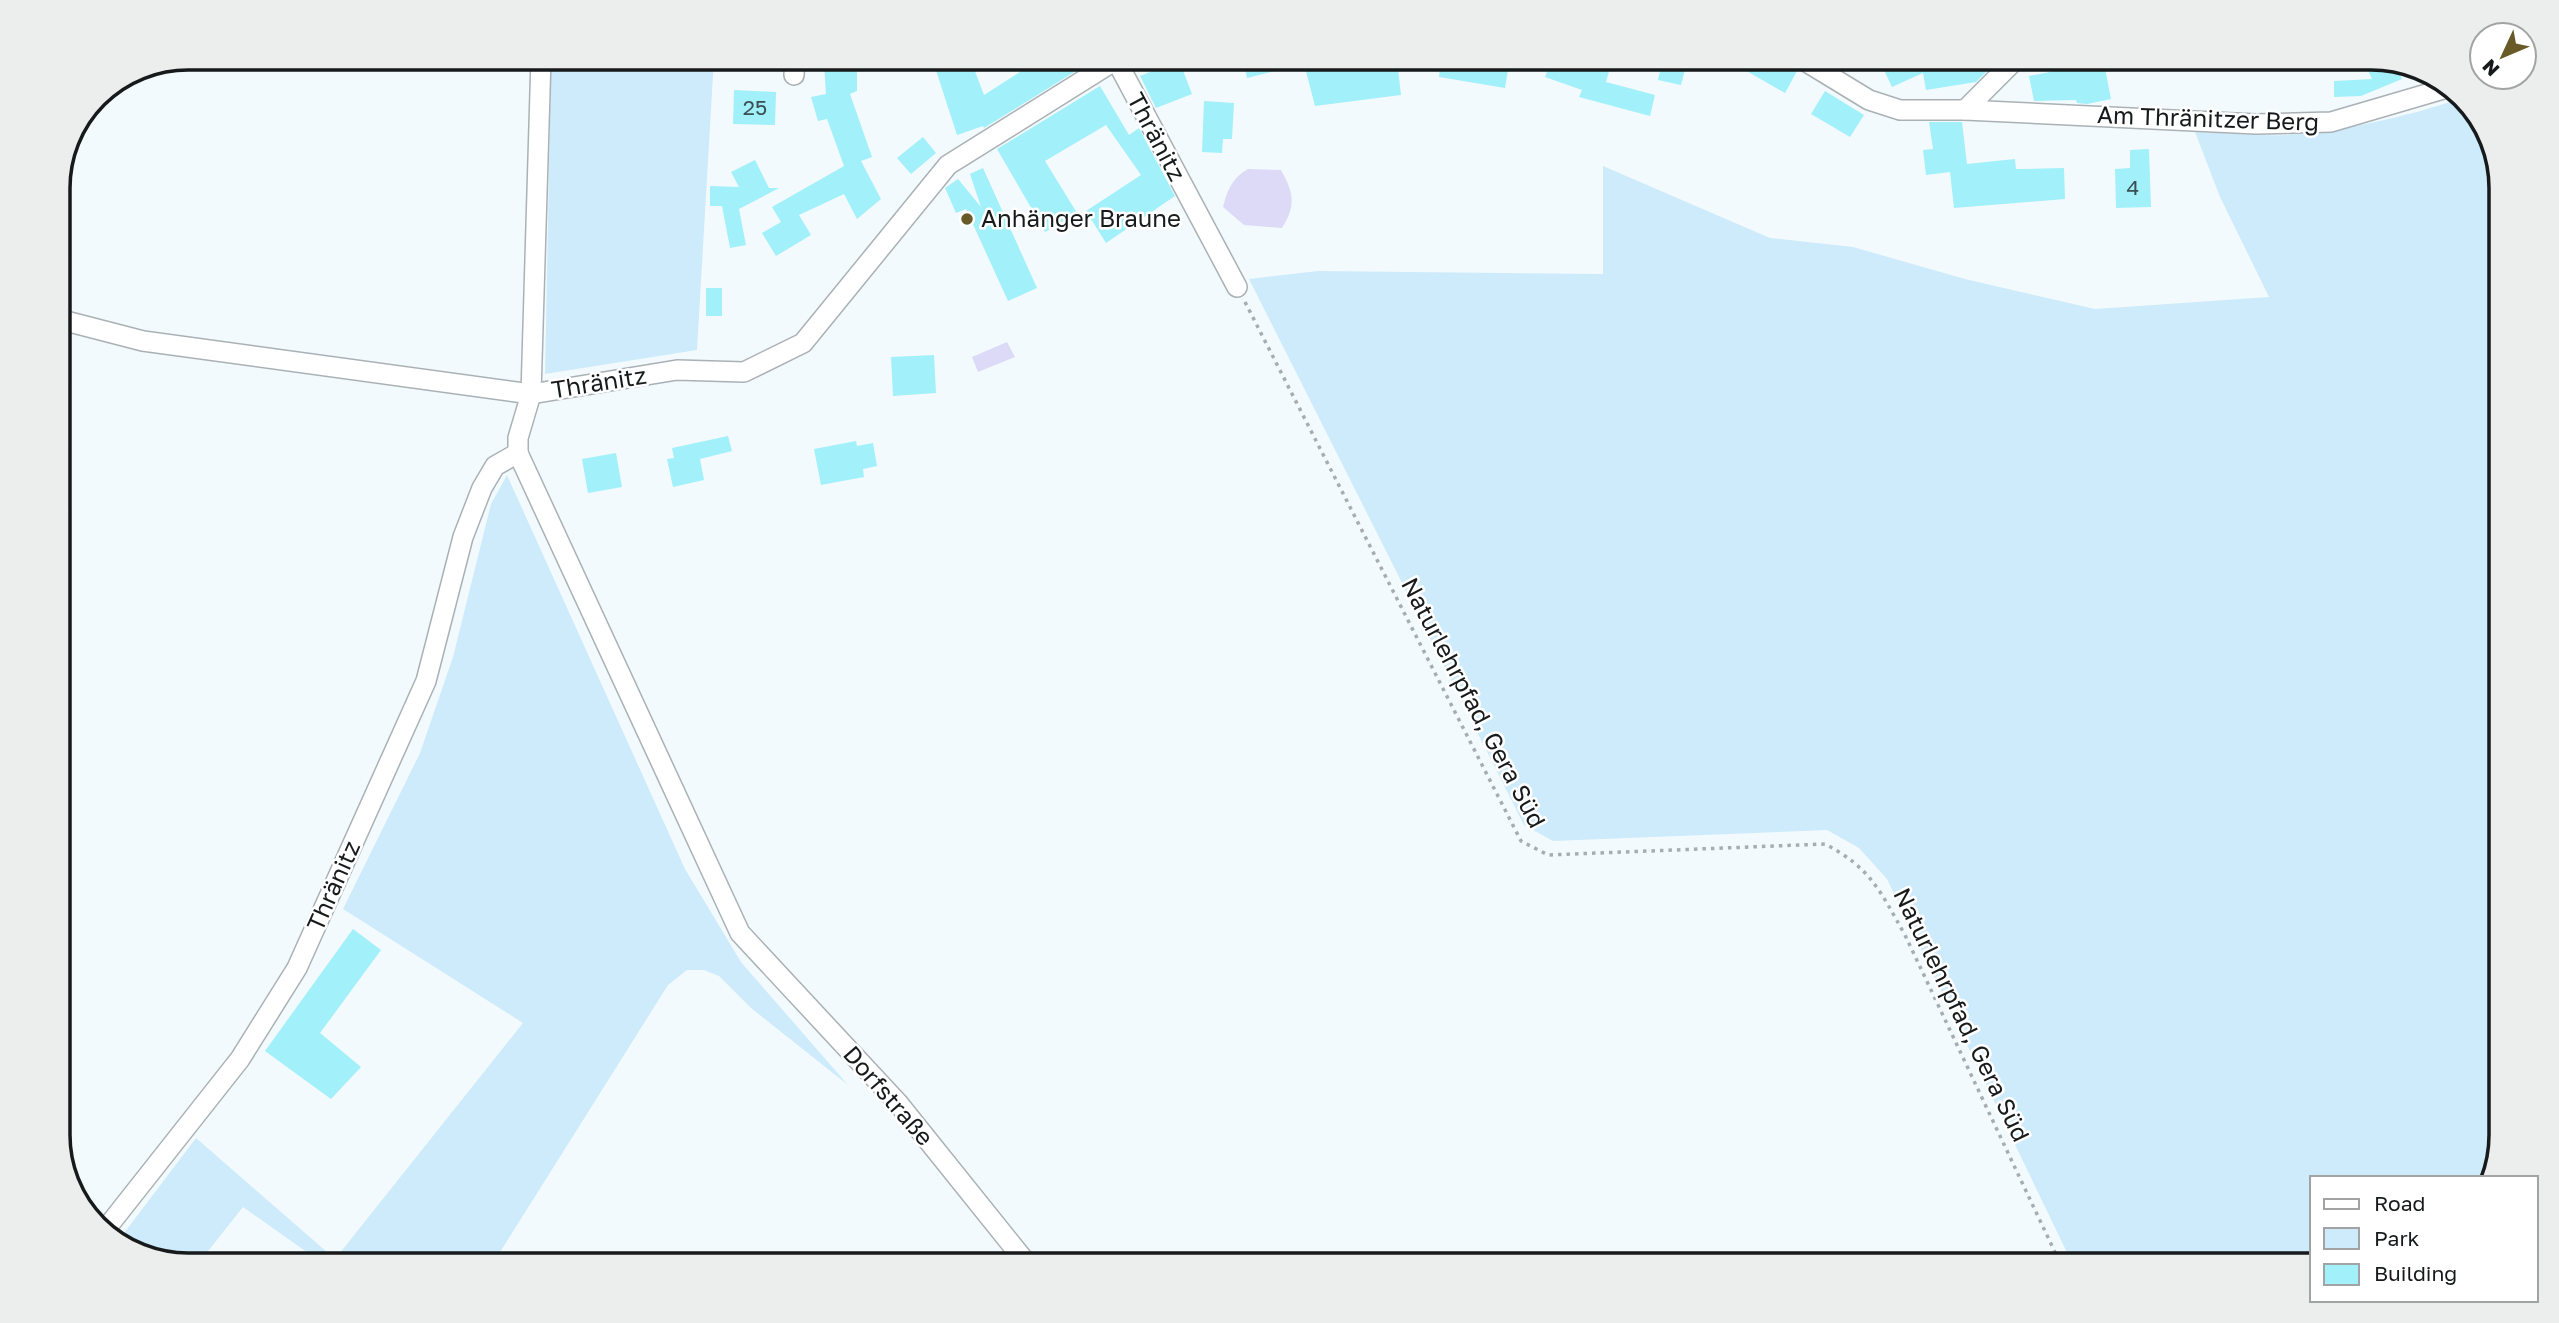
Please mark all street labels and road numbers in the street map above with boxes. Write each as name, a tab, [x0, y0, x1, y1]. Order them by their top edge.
street label: Thränitz	[1122, 87, 1193, 185]
street label: Am Thränitzer Berg	[2096, 99, 2320, 136]
street label: Thränitz	[549, 360, 648, 403]
street label: Naturlehrpfad, Gera Süd	[1396, 572, 1553, 832]
street label: Thränitz	[300, 836, 365, 935]
street label: Naturlehrpfad, Gera Süd	[1888, 883, 2037, 1146]
street label: Dorfstraße	[838, 1039, 940, 1151]

